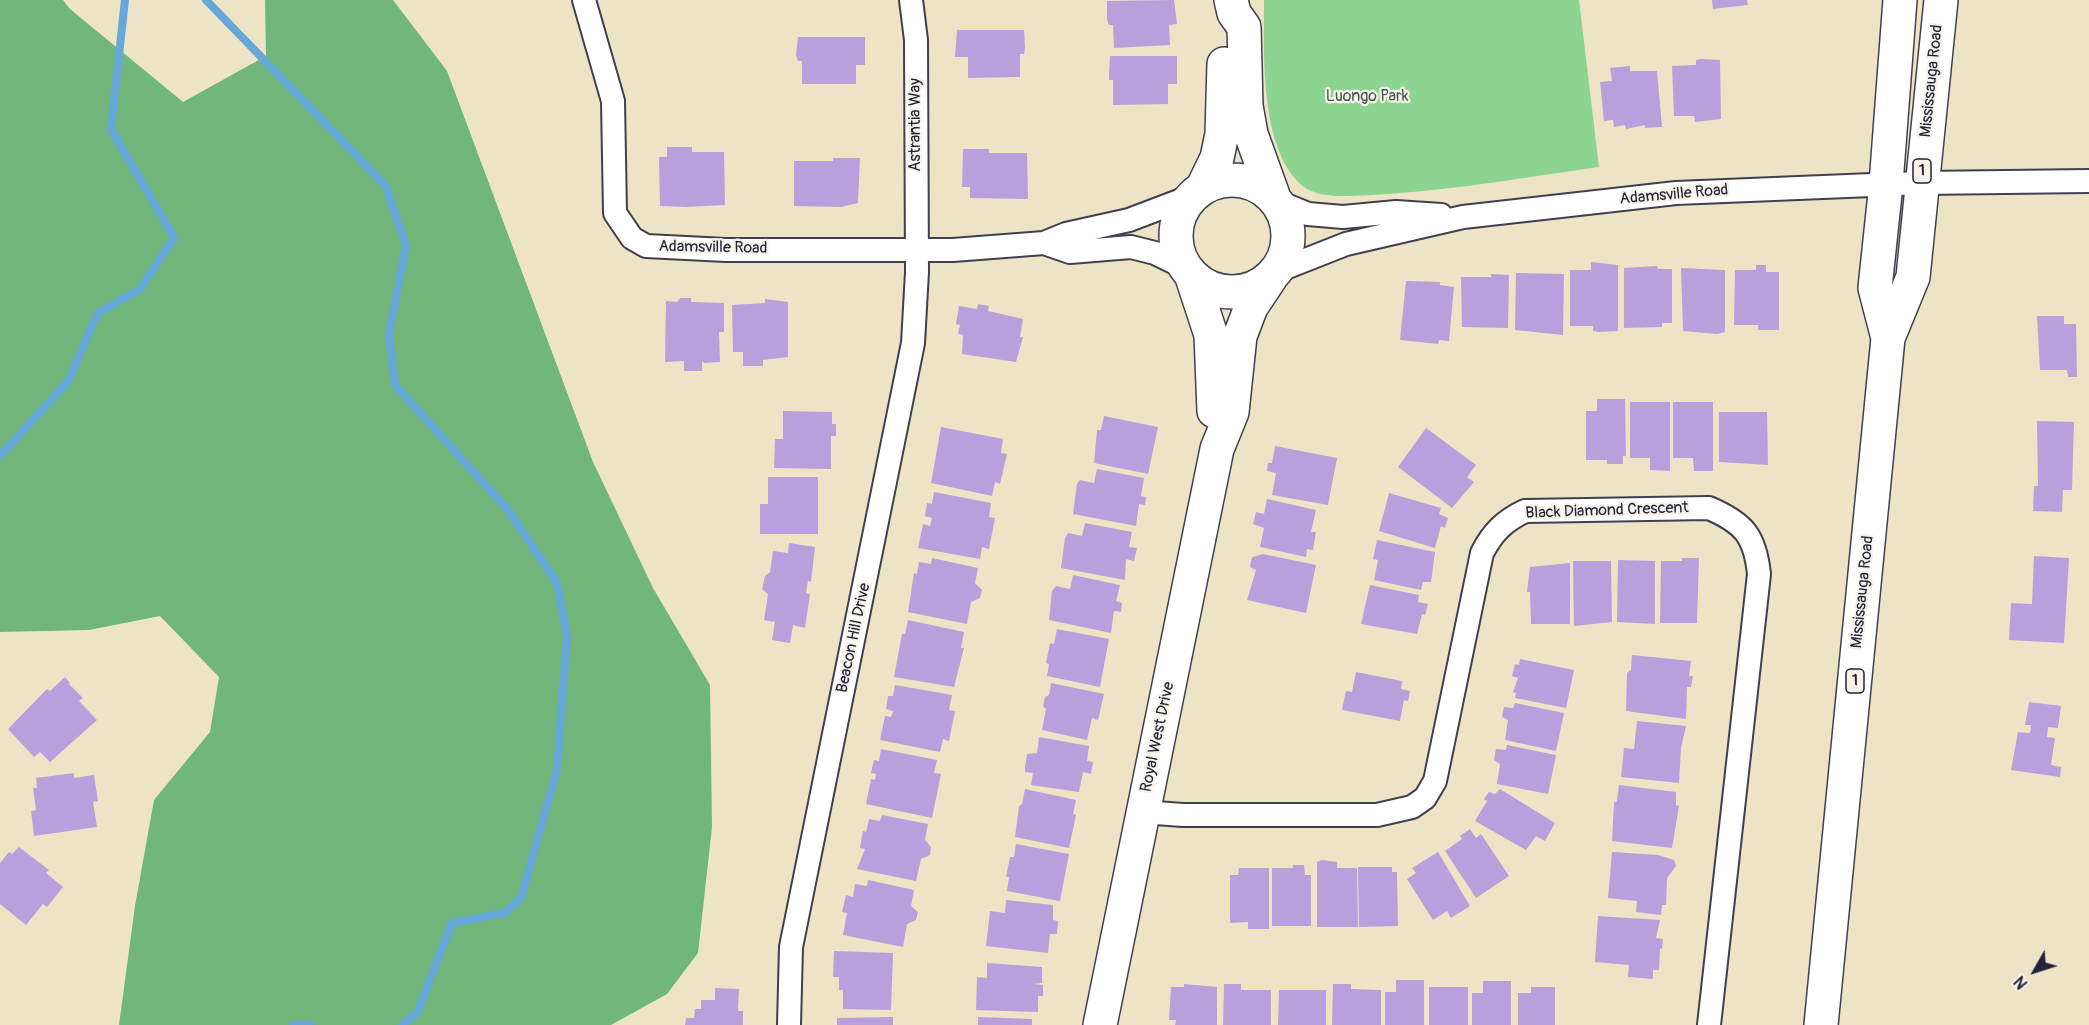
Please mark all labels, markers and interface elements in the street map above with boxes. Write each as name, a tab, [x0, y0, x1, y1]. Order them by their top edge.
street label: Mississauga Road	[1917, 24, 1947, 138]
street label: Astrantia Way	[906, 78, 926, 172]
park label: Luongo Park	[1326, 87, 1408, 107]
road number: 1	[1913, 159, 1931, 183]
street label: Adamsville Road	[1619, 181, 1729, 209]
street label: Adamsville Road	[658, 237, 768, 259]
street label: Black Diamond Crescent	[1525, 499, 1689, 523]
street label: Mississauga Road	[1848, 535, 1878, 649]
street label: Beacon Hill Drive	[833, 581, 875, 695]
road number: 1	[1846, 669, 1864, 693]
street label: Royal West Drive	[1137, 680, 1179, 794]
north arrow	[2005, 941, 2065, 1001]
text: N	[2010, 972, 2032, 993]

